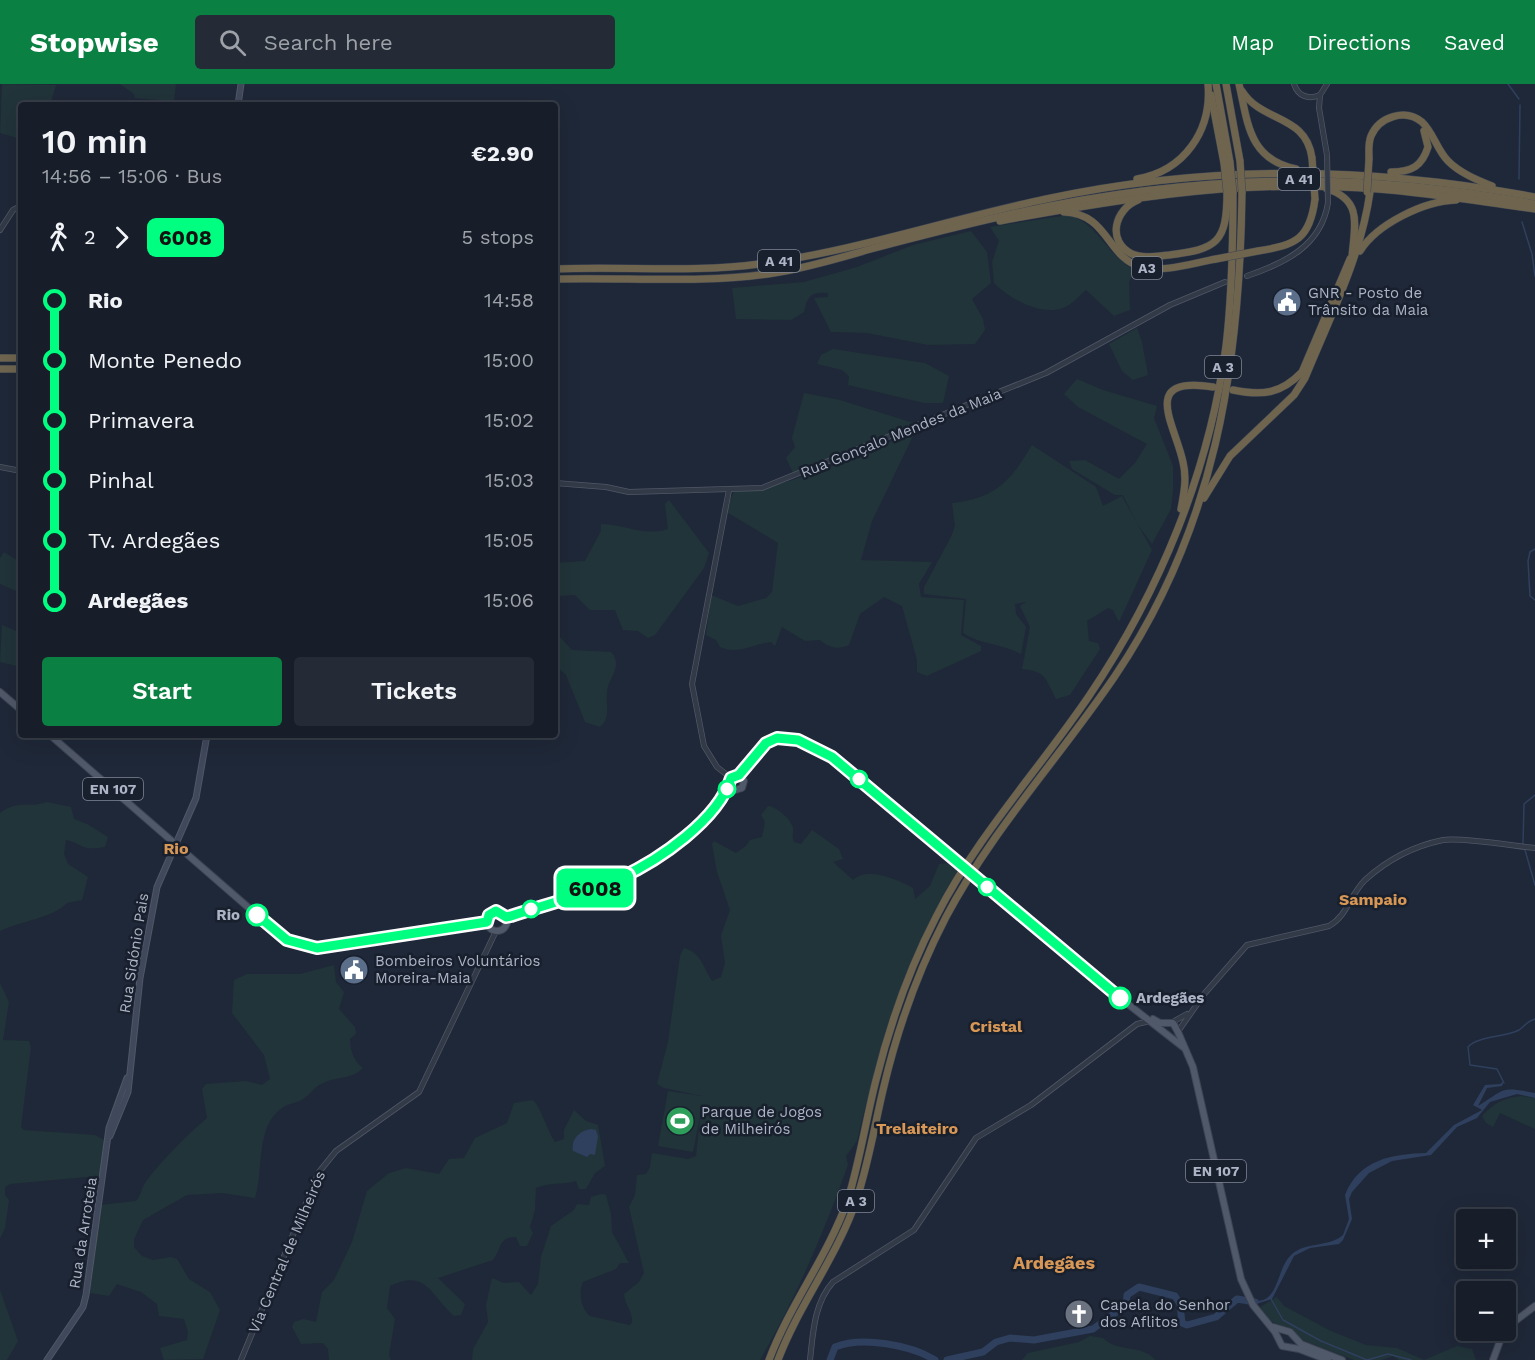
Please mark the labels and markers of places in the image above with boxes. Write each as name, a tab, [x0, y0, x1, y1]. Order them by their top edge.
place label: GNR - Posto de Trânsito da Maia	[1308, 284, 1429, 319]
public building icon: GNR - Posto de Trânsito da Maia	[1271, 286, 1303, 318]
unlabelled marker	[850, 770, 868, 788]
unlabelled marker	[718, 780, 736, 798]
unlabelled marker	[978, 878, 996, 896]
unlabelled marker	[522, 900, 540, 918]
marker: Rio	[246, 904, 268, 926]
place label: Rio	[216, 906, 240, 924]
place label: Bombeiros Voluntários Moreira-Maia	[375, 952, 540, 987]
public building icon: Bombeiros Voluntários Moreira-Maia	[338, 954, 370, 986]
marker: Ardegães	[1109, 987, 1131, 1009]
place label: Ardegães	[1136, 989, 1204, 1007]
place label: Parque de Jogos de Milheirós	[701, 1103, 822, 1138]
sports icon: Parque de Jogos de Milheirós	[664, 1105, 696, 1137]
place label: Capela do Senhor dos Aflitos	[1100, 1296, 1230, 1331]
church icon: Capela do Senhor dos Aflitos	[1063, 1298, 1095, 1330]

